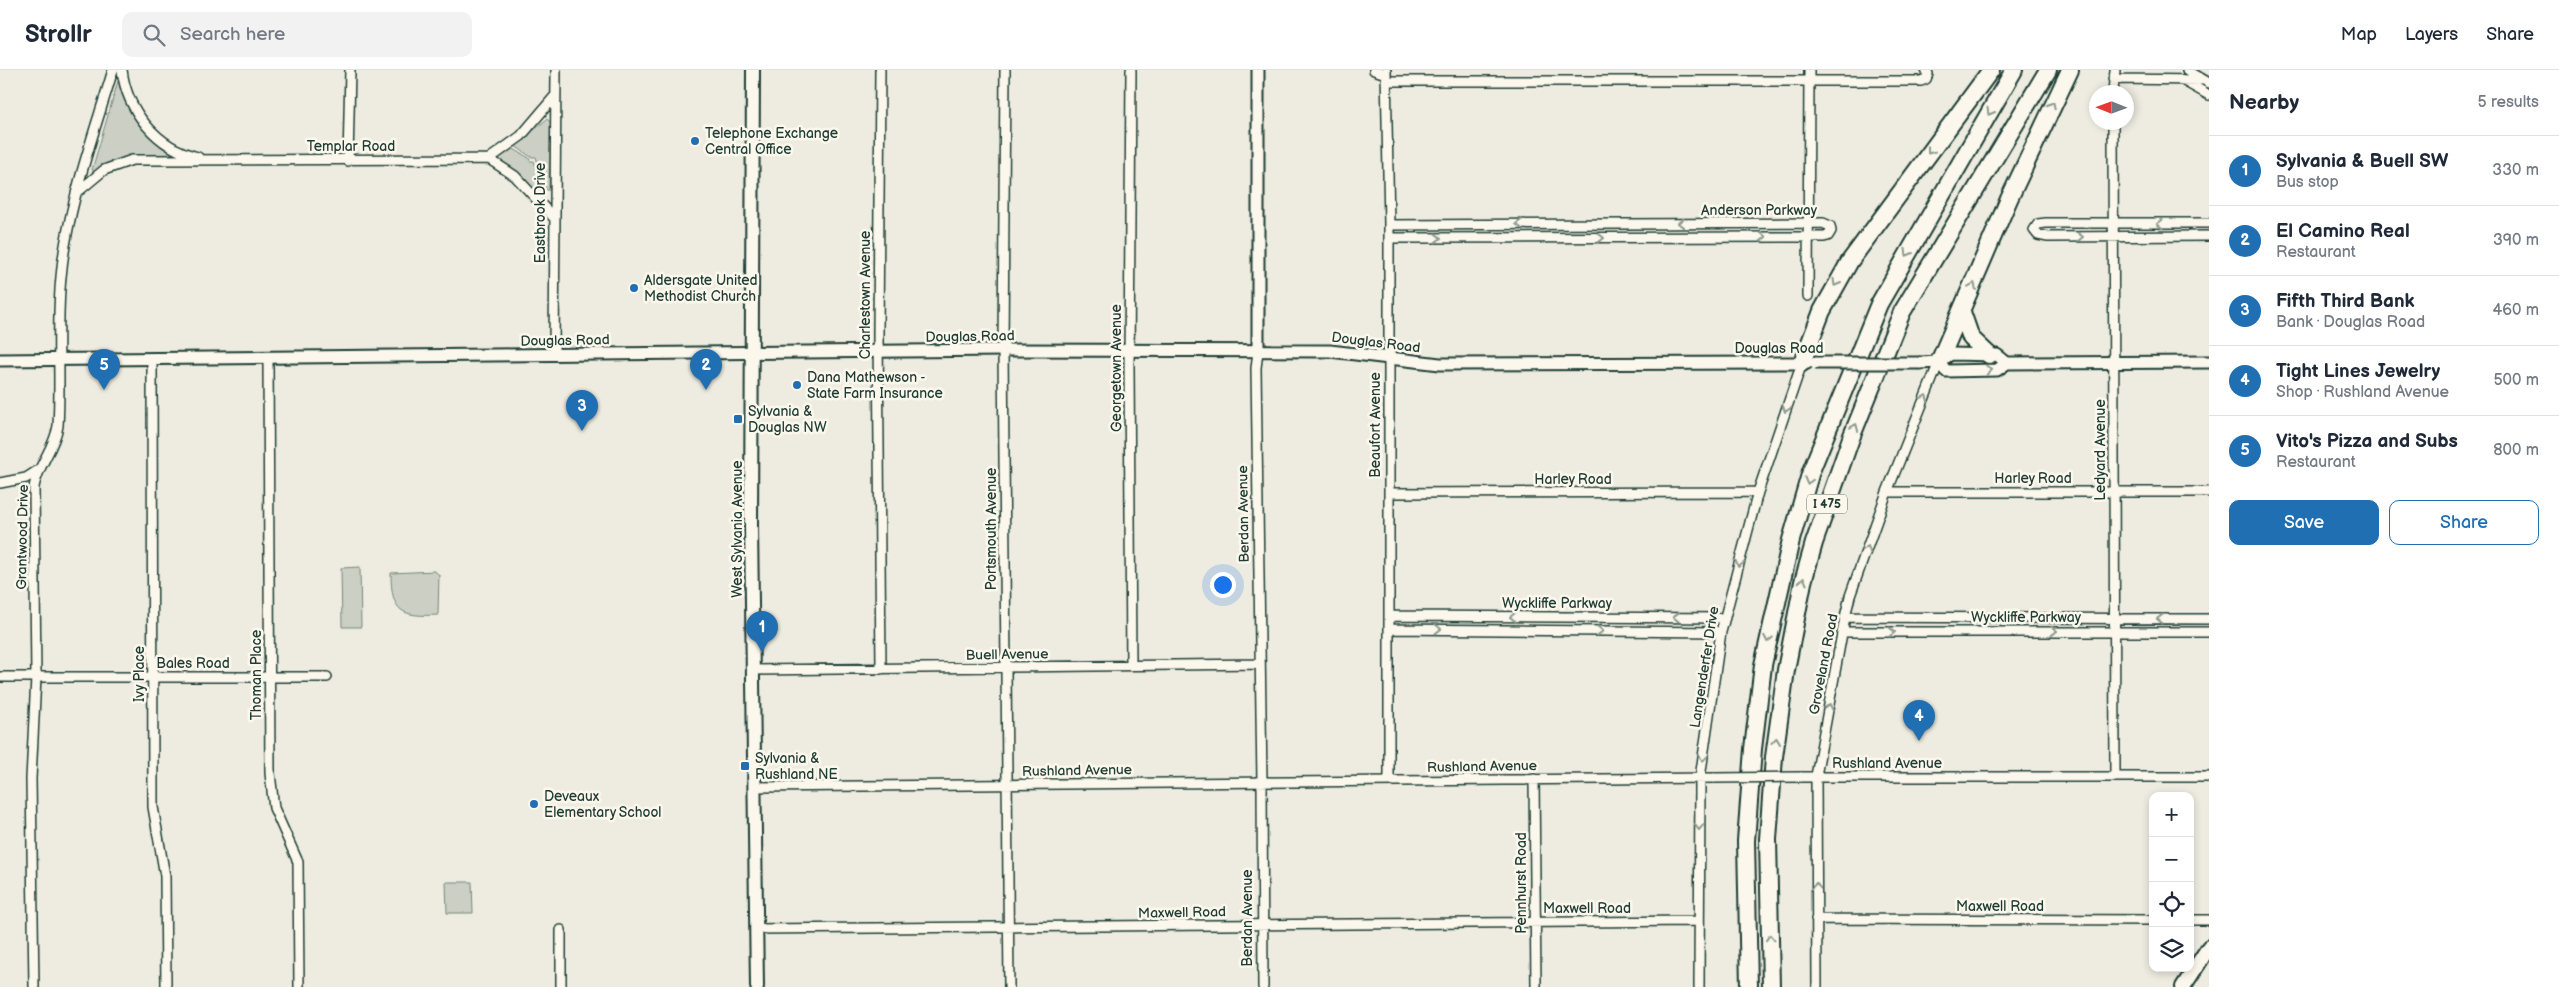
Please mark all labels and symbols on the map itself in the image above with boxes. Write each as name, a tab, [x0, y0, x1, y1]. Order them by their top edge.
north arrow	[2089, 85, 2134, 130]
one-way arrow	[2046, 101, 2056, 110]
one-way arrow	[1986, 107, 1996, 116]
place label: Telephone Exchange Central Office	[705, 125, 838, 158]
marker: Telephone Exchange Central Office	[689, 135, 701, 147]
street label: Templar Road	[307, 138, 395, 155]
one-way arrow	[1927, 145, 1936, 155]
street label: Eastbrook Drive	[532, 163, 549, 263]
street label: Anderson Parkway	[1701, 202, 1818, 219]
one-way arrow	[1677, 218, 1685, 229]
one-way arrow	[1514, 219, 1522, 229]
one-way arrow	[2156, 219, 2164, 229]
street label: Charlestown Avenue	[857, 231, 874, 359]
one-way arrow	[1760, 232, 1767, 242]
one-way arrow	[2076, 232, 2084, 242]
one-way arrow	[1434, 233, 1442, 243]
one-way arrow	[1597, 233, 1605, 243]
one-way arrow	[1904, 247, 1914, 256]
place label: Aldersgate United Methodist Church	[644, 272, 758, 305]
one-way arrow	[1832, 278, 1842, 287]
marker: Aldersgate United Methodist Church	[628, 282, 640, 294]
one-way arrow	[1966, 282, 1977, 291]
street label: Georgetown Avenue	[1108, 304, 1125, 432]
street label: Douglas Road	[925, 327, 1015, 346]
street label: Douglas Road	[1331, 329, 1421, 356]
street label: Douglas Road	[520, 331, 610, 350]
street label: Douglas Road	[1734, 340, 1824, 357]
pin: 5	[88, 349, 120, 390]
pin: 2	[690, 349, 722, 390]
one-way arrow	[1986, 364, 1994, 375]
place label: Dana Mathewson - State Farm Insurance	[807, 369, 943, 402]
street label: Beaufort Avenue	[1367, 372, 1384, 478]
marker: Dana Mathewson - State Farm Insurance	[791, 379, 803, 391]
pin: 3	[566, 390, 598, 431]
one-way arrow	[1919, 394, 1929, 402]
street label: Ledyard Avenue	[2092, 399, 2109, 501]
place label: Sylvania & Douglas NW	[748, 403, 827, 436]
one-way arrow	[1782, 405, 1792, 413]
marker: Sylvania & Douglas NW	[732, 413, 744, 425]
one-way arrow	[1849, 423, 1859, 432]
street label: West Sylvania Avenue	[729, 460, 746, 598]
street label: Berdan Avenue	[1234, 465, 1253, 563]
street label: Portsmouth Avenue	[983, 468, 1000, 590]
street label: Harley Road	[1994, 470, 2072, 487]
street label: Harley Road	[1534, 471, 1612, 488]
one-way arrow	[1804, 477, 1814, 485]
street label: Grantwood Drive	[13, 484, 32, 590]
road number: I 475	[1807, 494, 1847, 514]
one-way arrow	[1861, 546, 1871, 554]
one-way arrow	[1734, 560, 1744, 568]
your location	[1210, 572, 1236, 598]
one-way arrow	[1797, 577, 1808, 585]
street label: Wyckliffe Parkway	[1502, 595, 1613, 612]
street label: Langenderfer Drive	[1686, 605, 1723, 729]
street label: Wyckliffe Parkway	[1971, 609, 2082, 626]
pin: 1	[746, 611, 778, 652]
one-way arrow	[1509, 612, 1517, 622]
one-way arrow	[1672, 612, 1680, 622]
street label: Groveland Road	[1805, 612, 1842, 716]
one-way arrow	[2156, 613, 2164, 624]
one-way arrow	[1434, 624, 1442, 634]
one-way arrow	[1596, 626, 1604, 636]
one-way arrow	[2050, 626, 2058, 636]
one-way arrow	[1888, 627, 1896, 637]
street label: Thoman Place	[248, 630, 265, 720]
one-way arrow	[1764, 634, 1774, 643]
street label: Buell Avenue	[966, 645, 1049, 664]
street label: Ivy Place	[131, 646, 148, 702]
street label: Bales Road	[156, 655, 230, 672]
pin: 4	[1903, 700, 1935, 741]
one-way arrow	[1823, 703, 1833, 711]
one-way arrow	[1770, 737, 1781, 745]
place label: Sylvania & Rushland NE	[755, 750, 838, 783]
one-way arrow	[1698, 755, 1709, 763]
street label: Rushland Avenue	[1832, 755, 1942, 772]
street label: Rushland Avenue	[1427, 757, 1537, 776]
marker: Sylvania & Rushland NE	[739, 760, 751, 772]
street label: Rushland Avenue	[1022, 761, 1132, 780]
place label: Deveaux Elementary School	[544, 788, 662, 821]
marker: Deveaux Elementary School	[528, 798, 540, 810]
one-way arrow	[1694, 823, 1705, 831]
street label: Pennhurst Road	[1513, 832, 1530, 934]
street label: Berdan Avenue	[1239, 869, 1256, 967]
one-way arrow	[1811, 882, 1821, 890]
street label: Maxwell Road	[1956, 898, 2044, 915]
street label: Maxwell Road	[1543, 900, 1631, 917]
street label: Maxwell Road	[1138, 903, 1226, 922]
one-way arrow	[1764, 934, 1775, 942]

